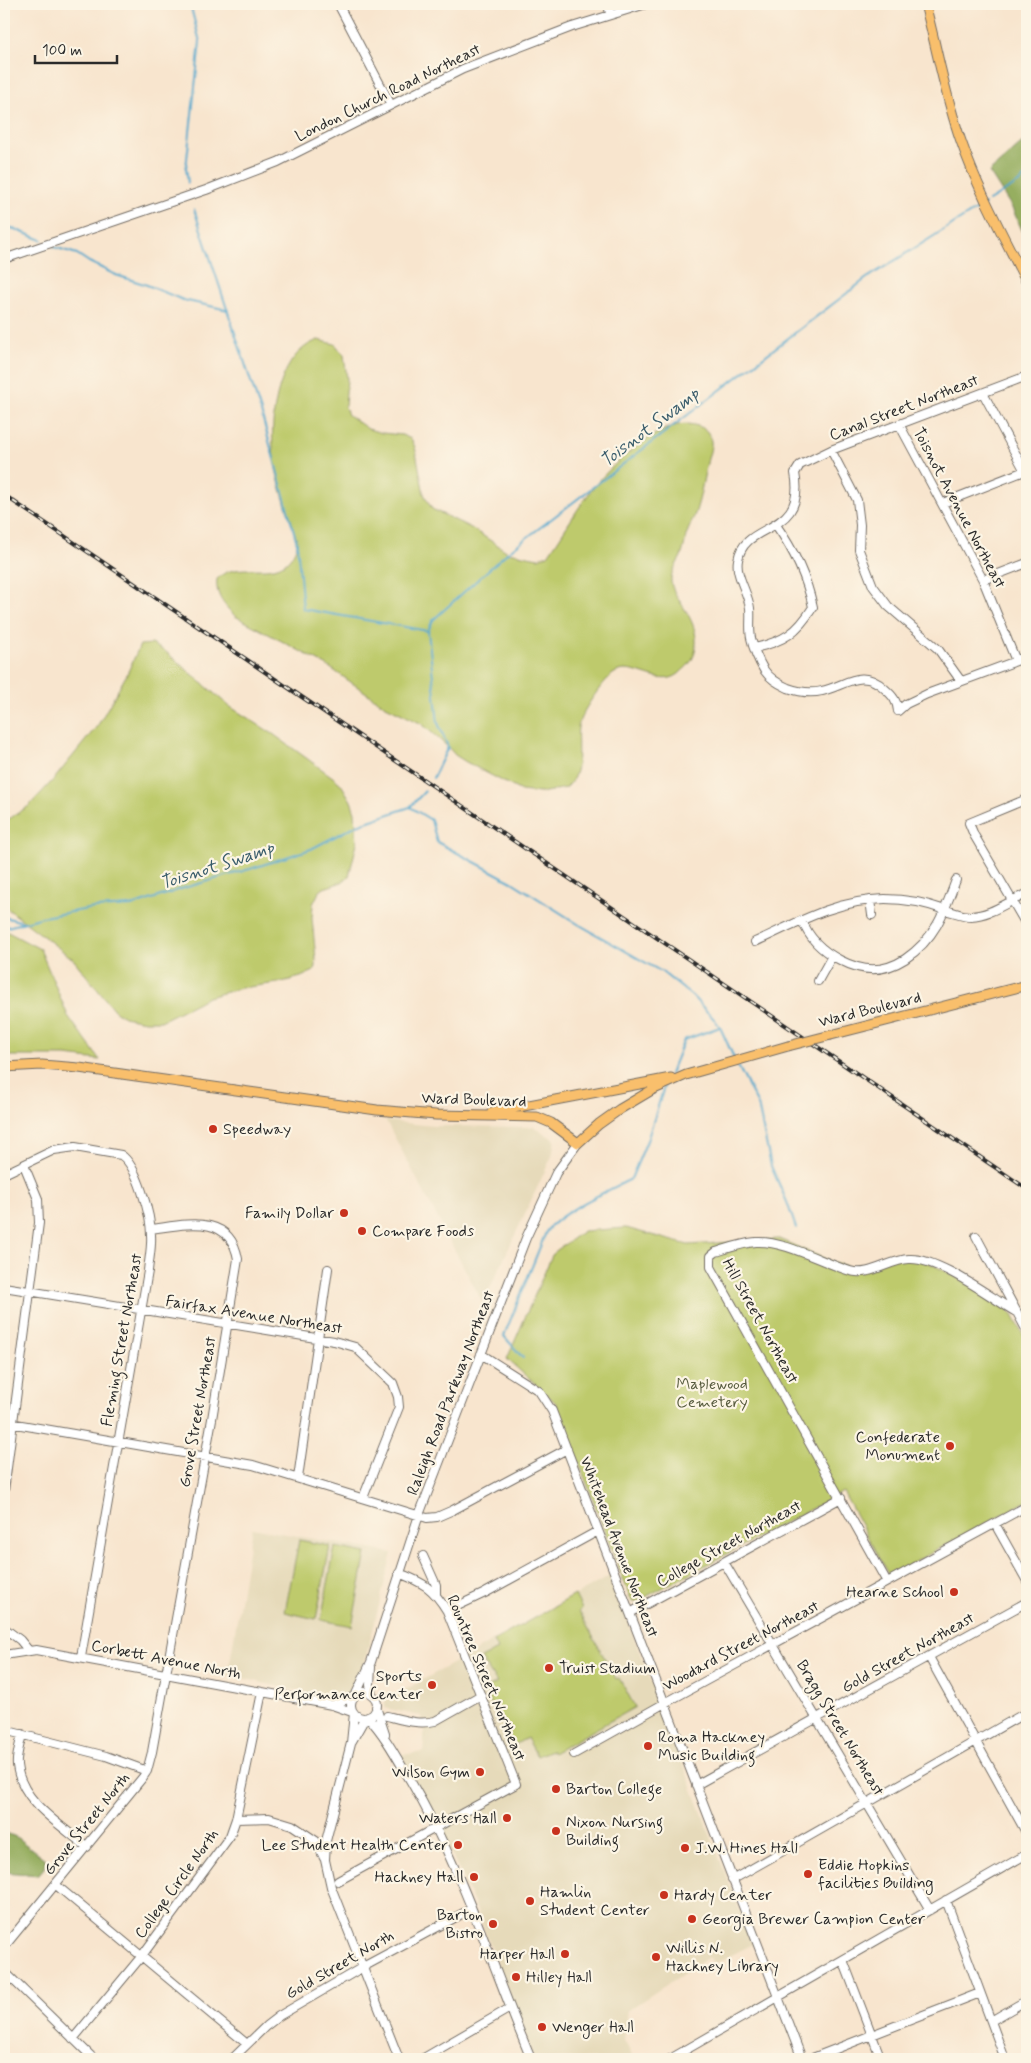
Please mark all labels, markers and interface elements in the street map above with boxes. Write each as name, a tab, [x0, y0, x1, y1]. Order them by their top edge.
scale bar	[35, 32, 118, 64]
street label: London Church Road Northeast	[292, 39, 484, 147]
text: 100 m	[42, 41, 82, 61]
street label: Canal Street Northeast	[826, 370, 982, 446]
water label: Toisnot Swamp	[595, 382, 705, 473]
street label: Toisnot Avenue Northeast	[908, 424, 1010, 592]
water label: Toisnot Swamp	[157, 836, 278, 896]
street label: Ward Boulevard	[816, 987, 924, 1033]
street label: Ward Boulevard	[421, 1088, 527, 1112]
place label: Speedway	[223, 1119, 291, 1140]
marker: Speedway	[207, 1123, 219, 1135]
place label: Family Dollar	[245, 1203, 334, 1224]
marker: Family Dollar	[338, 1207, 350, 1219]
place label: Compare Foods	[372, 1221, 474, 1242]
marker: Compare Foods	[356, 1225, 368, 1237]
street label: Fleming Street Northeast	[96, 1252, 149, 1428]
street label: Hill Street Northeast	[717, 1255, 803, 1387]
street label: Raleigh Road Parkway Northeast	[402, 1288, 500, 1498]
street label: Fairfax Avenue Northeast	[164, 1291, 344, 1339]
street label: Grove Street Northeast	[174, 1335, 222, 1489]
park label: Maplewood Cemetery	[676, 1374, 748, 1413]
place label: Confederate Monument	[856, 1427, 940, 1466]
marker: Confederate Monument	[944, 1440, 956, 1452]
street label: Whitehead Avenue Northeast	[575, 1454, 663, 1640]
street label: College Street Northeast	[653, 1495, 805, 1593]
place label: Hearne School	[846, 1582, 944, 1603]
marker: Hearne School	[948, 1586, 960, 1598]
street label: Rountree Street Northeast	[441, 1592, 531, 1764]
street label: Woodard Street Northeast	[659, 1596, 823, 1696]
street label: Gold Street Northeast	[838, 1608, 978, 1698]
street label: Corbett Avenue North	[89, 1635, 243, 1685]
street label: Bragg Street Northeast	[790, 1656, 889, 1800]
place label: Truist Stadium	[559, 1658, 656, 1679]
marker: Truist Stadium	[543, 1662, 555, 1674]
place label: Sports Performance Center	[275, 1666, 422, 1707]
marker: Sports Performance Center	[426, 1679, 438, 1691]
place label: Roma Hackney Music Building	[658, 1727, 765, 1767]
marker: Roma Hackney Music Building	[642, 1740, 654, 1752]
place label: Wilson Gym	[392, 1762, 470, 1783]
marker: Wilson Gym	[474, 1766, 486, 1778]
street label: Grove Street North	[39, 1768, 135, 1880]
place label: Barton College	[566, 1779, 662, 1801]
marker: Barton College	[550, 1783, 562, 1795]
place label: Waters Hall	[419, 1808, 497, 1829]
marker: Waters Hall	[501, 1812, 513, 1824]
place label: Nixon Nursing Building	[566, 1812, 663, 1852]
street label: College Circle North	[130, 1825, 224, 1943]
marker: Nixon Nursing Building	[550, 1825, 562, 1837]
place label: Lee Student Health Center	[261, 1835, 448, 1856]
place label: J.W. Hines Hall	[695, 1838, 798, 1859]
marker: Lee Student Health Center	[452, 1839, 464, 1851]
marker: J.W. Hines Hall	[679, 1842, 691, 1854]
place label: Eddie Hopkins facilities Building	[818, 1855, 934, 1895]
place label: Hackney Hall	[375, 1867, 464, 1888]
marker: Eddie Hopkins facilities Building	[802, 1868, 814, 1880]
marker: Hackney Hall	[468, 1871, 480, 1883]
place label: Hamlin Student Center	[540, 1882, 650, 1921]
place label: Hardy Center	[674, 1885, 772, 1906]
marker: Hardy Center	[658, 1889, 670, 1901]
marker: Hamlin Student Center	[524, 1895, 536, 1907]
place label: Barton Bistro	[437, 1905, 483, 1944]
place label: Georgia Brewer Campion Center	[702, 1909, 926, 1931]
marker: Georgia Brewer Campion Center	[686, 1913, 698, 1925]
marker: Barton Bistro	[487, 1918, 499, 1930]
street label: Gold Street North	[282, 1925, 398, 2005]
place label: Willis N. Hackney Library	[666, 1938, 779, 1977]
place label: Harper Hall	[480, 1944, 555, 1965]
marker: Harper Hall	[559, 1948, 571, 1960]
marker: Willis N. Hackney Library	[650, 1951, 662, 1963]
place label: Hilley Hall	[526, 1967, 592, 1988]
marker: Hilley Hall	[510, 1971, 522, 1983]
place label: Wenger Hall	[552, 2017, 634, 2039]
marker: Wenger Hall	[536, 2021, 548, 2033]

